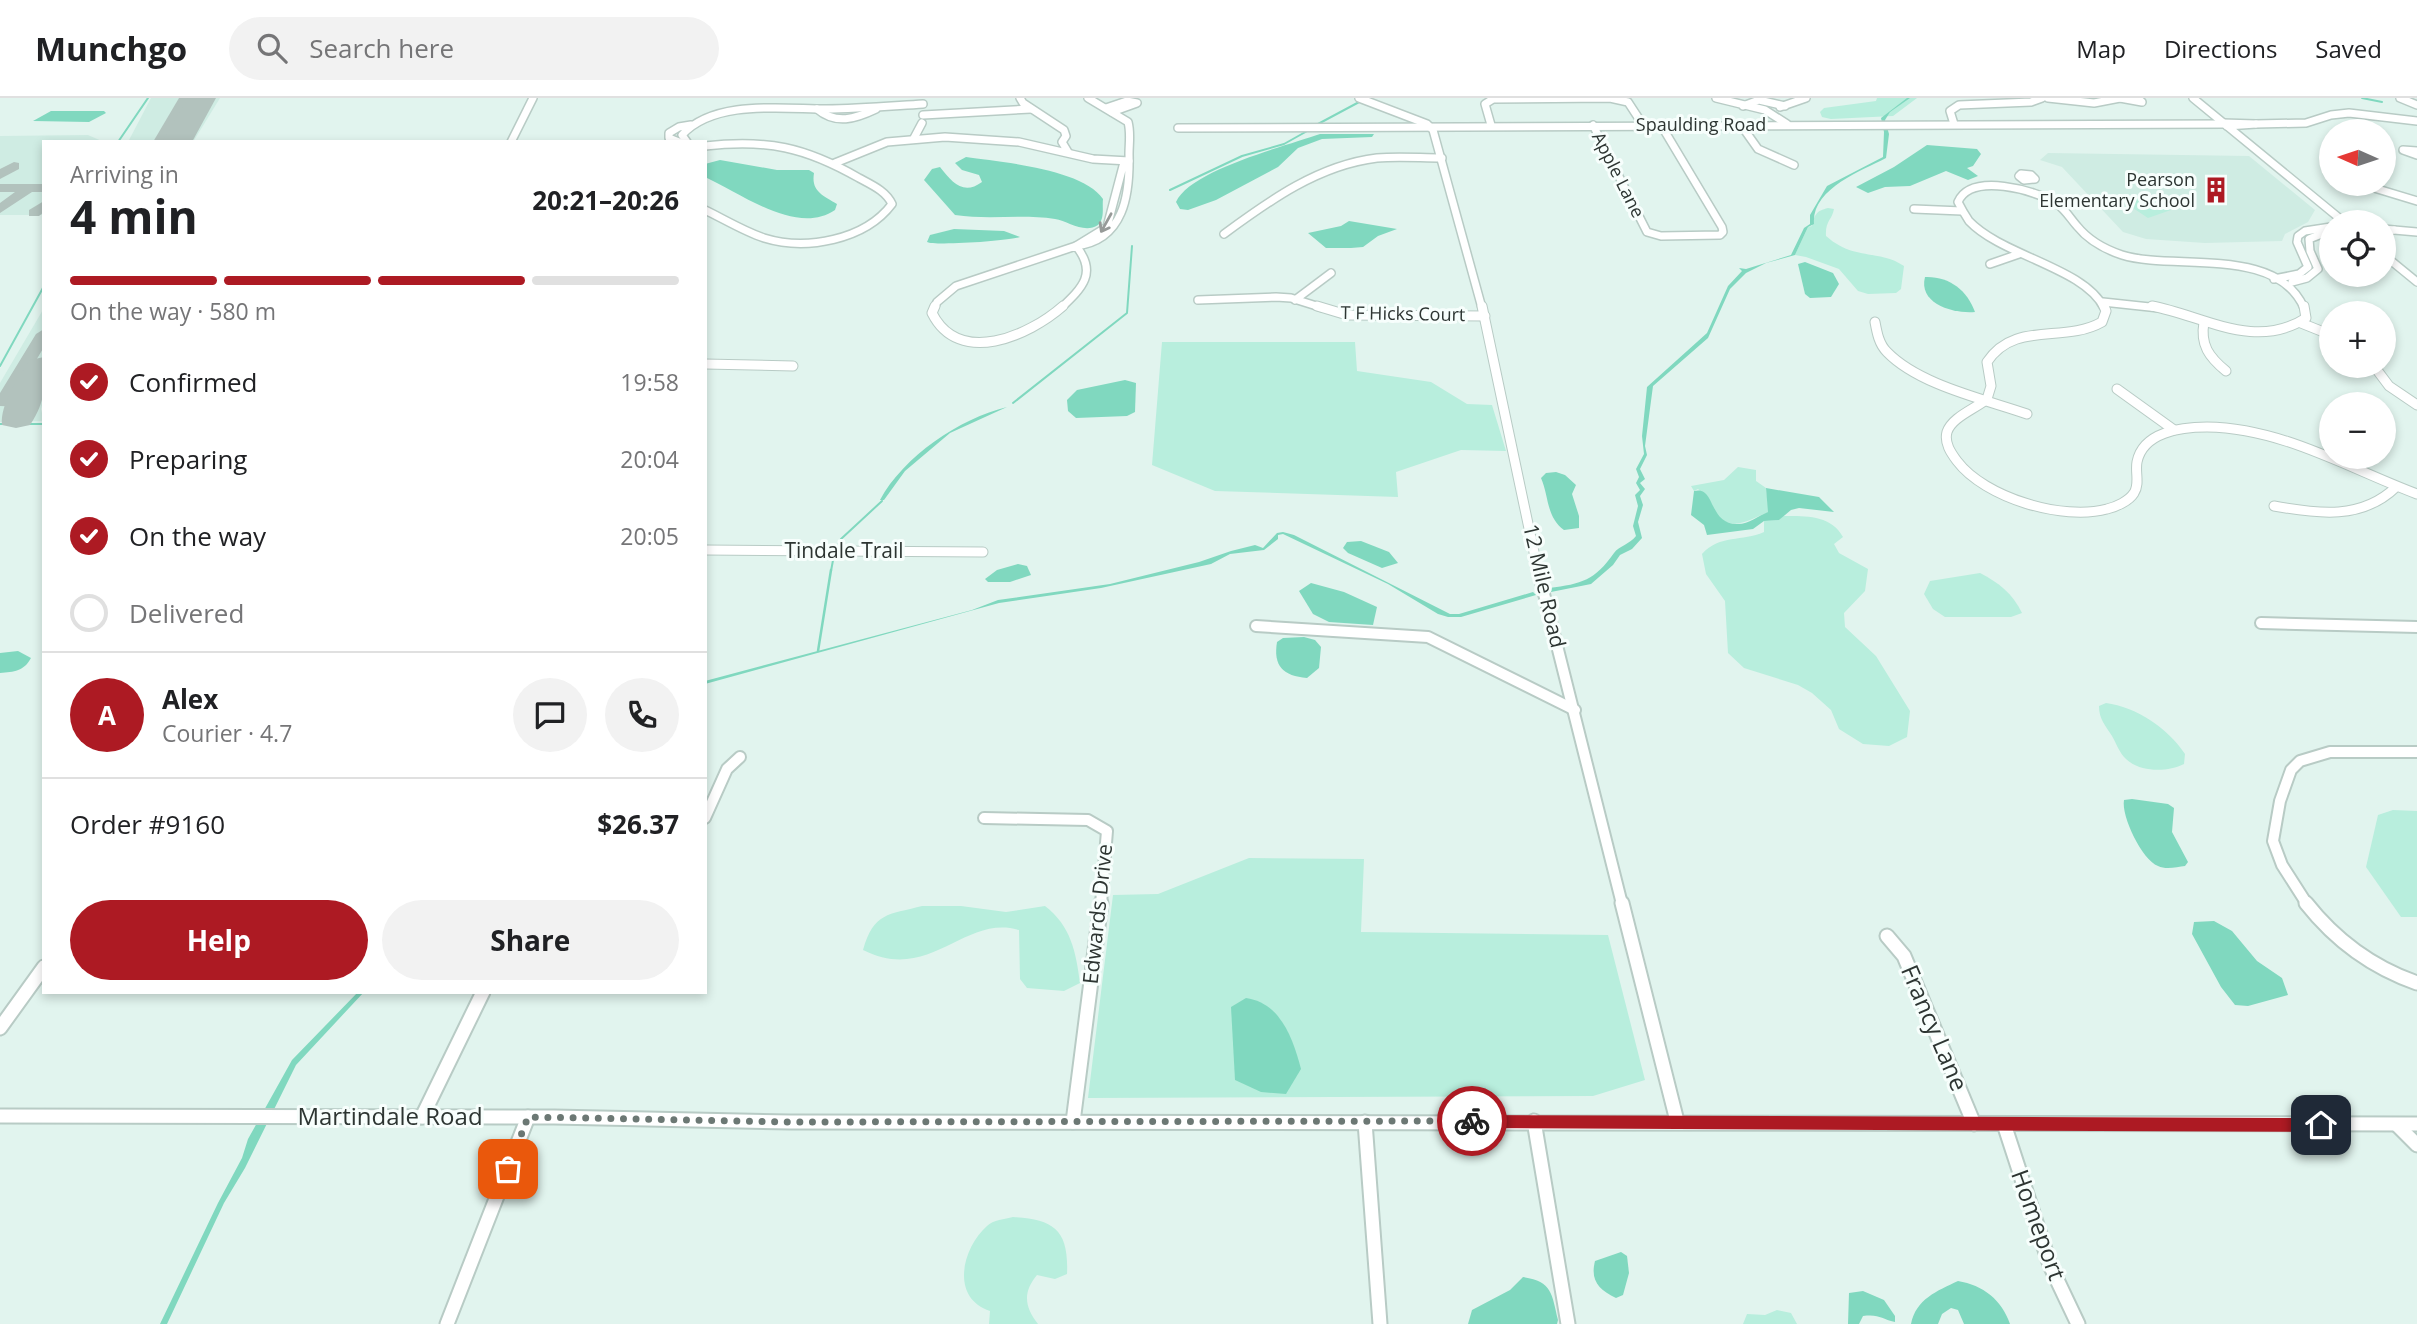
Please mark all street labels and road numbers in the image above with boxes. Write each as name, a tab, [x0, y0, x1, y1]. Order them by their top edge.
street label: Spaulding Road	[1636, 112, 1766, 136]
street label: Apple Lane	[1587, 128, 1651, 222]
street label: T F Hicks Court	[1340, 300, 1466, 326]
street label: 12 Mile Road	[1517, 521, 1573, 650]
street label: Tindale Trail	[784, 536, 904, 564]
street label: Edwards Drive	[1076, 842, 1118, 985]
street label: Francy Lane	[1894, 959, 1977, 1096]
street label: Martindale Road	[297, 1099, 483, 1132]
street label: Homeport	[2004, 1165, 2075, 1284]

